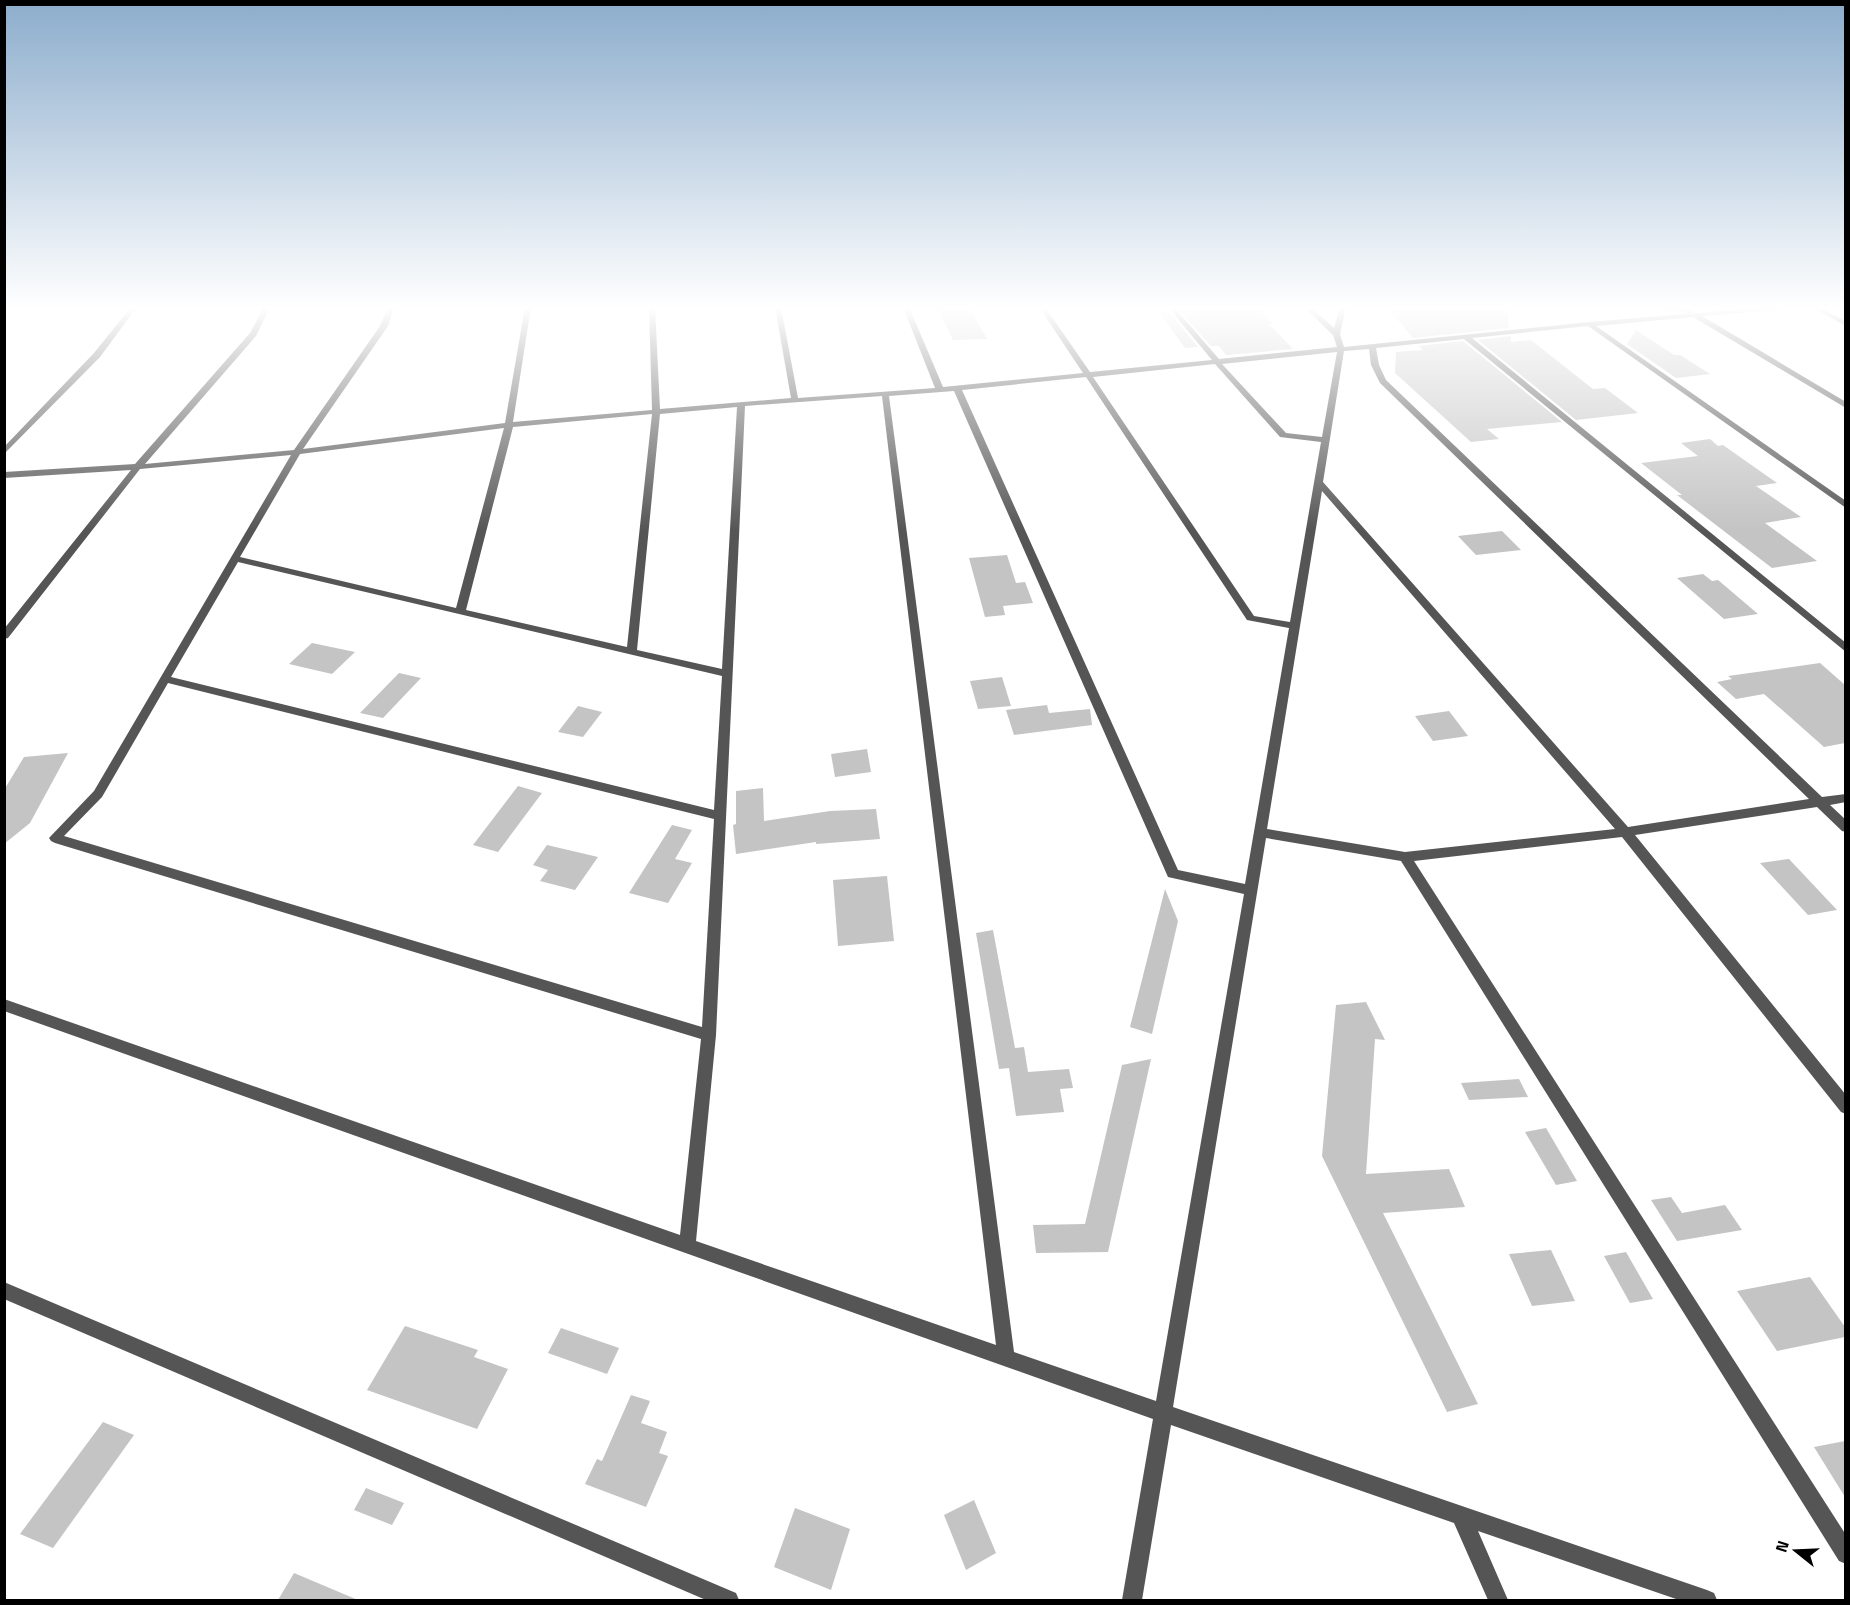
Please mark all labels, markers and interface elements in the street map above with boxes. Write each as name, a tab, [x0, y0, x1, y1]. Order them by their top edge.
north arrow	[1766, 1521, 1826, 1581]
text: N	[1769, 1537, 1795, 1555]

